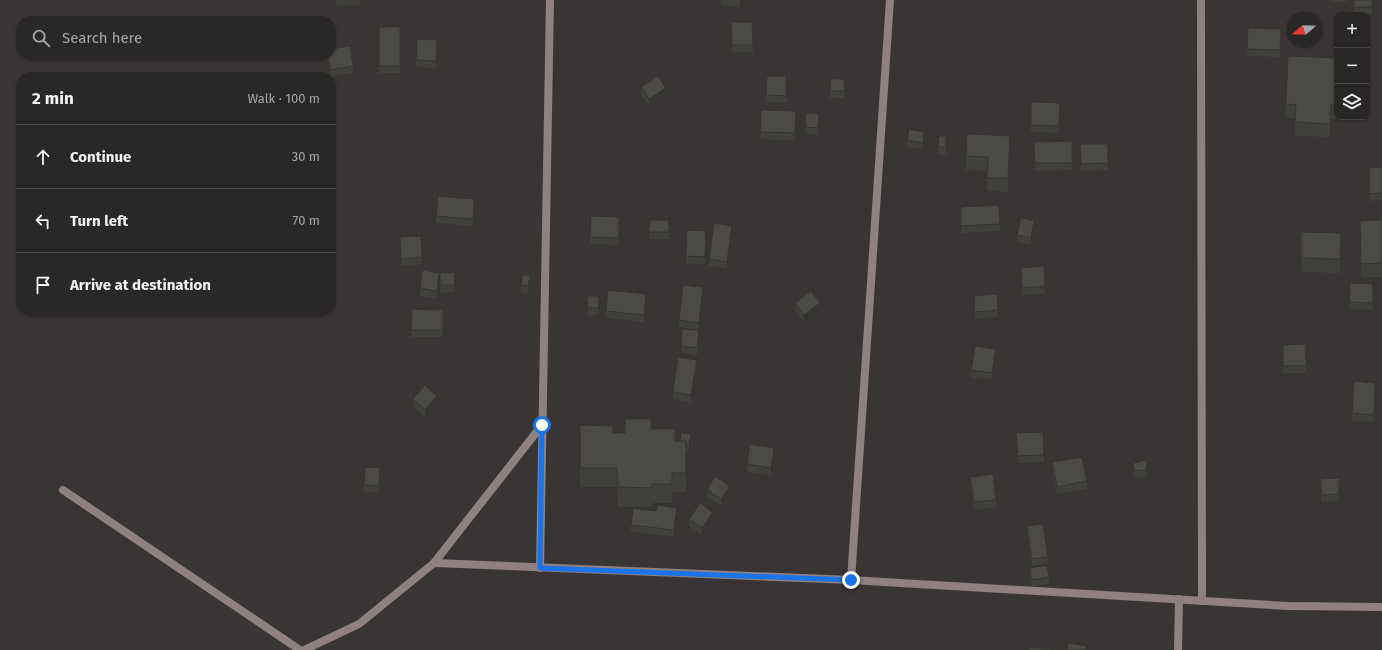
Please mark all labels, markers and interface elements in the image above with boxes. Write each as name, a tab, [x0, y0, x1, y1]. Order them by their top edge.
north arrow	[1286, 12, 1322, 48]
map controls	[1334, 12, 1370, 120]
button: +	[1334, 12, 1370, 48]
search box	[16, 16, 336, 60]
icon: search	[30, 27, 52, 49]
text: Search here	[62, 29, 142, 47]
button: −	[1334, 48, 1370, 84]
button: layers	[1334, 84, 1370, 120]
text: 2 min	[32, 88, 74, 109]
text: Walk · 100 m	[248, 91, 320, 106]
icon: ahead	[32, 146, 54, 168]
text: Continue	[70, 148, 131, 166]
text: 30 m	[292, 149, 320, 164]
icon: left	[32, 210, 54, 232]
text: Turn left	[70, 212, 128, 230]
text: 70 m	[293, 213, 320, 228]
icon: arrive	[32, 274, 54, 296]
text: Arrive at destination	[70, 276, 211, 294]
route start	[533, 416, 551, 434]
route end	[842, 571, 860, 589]

